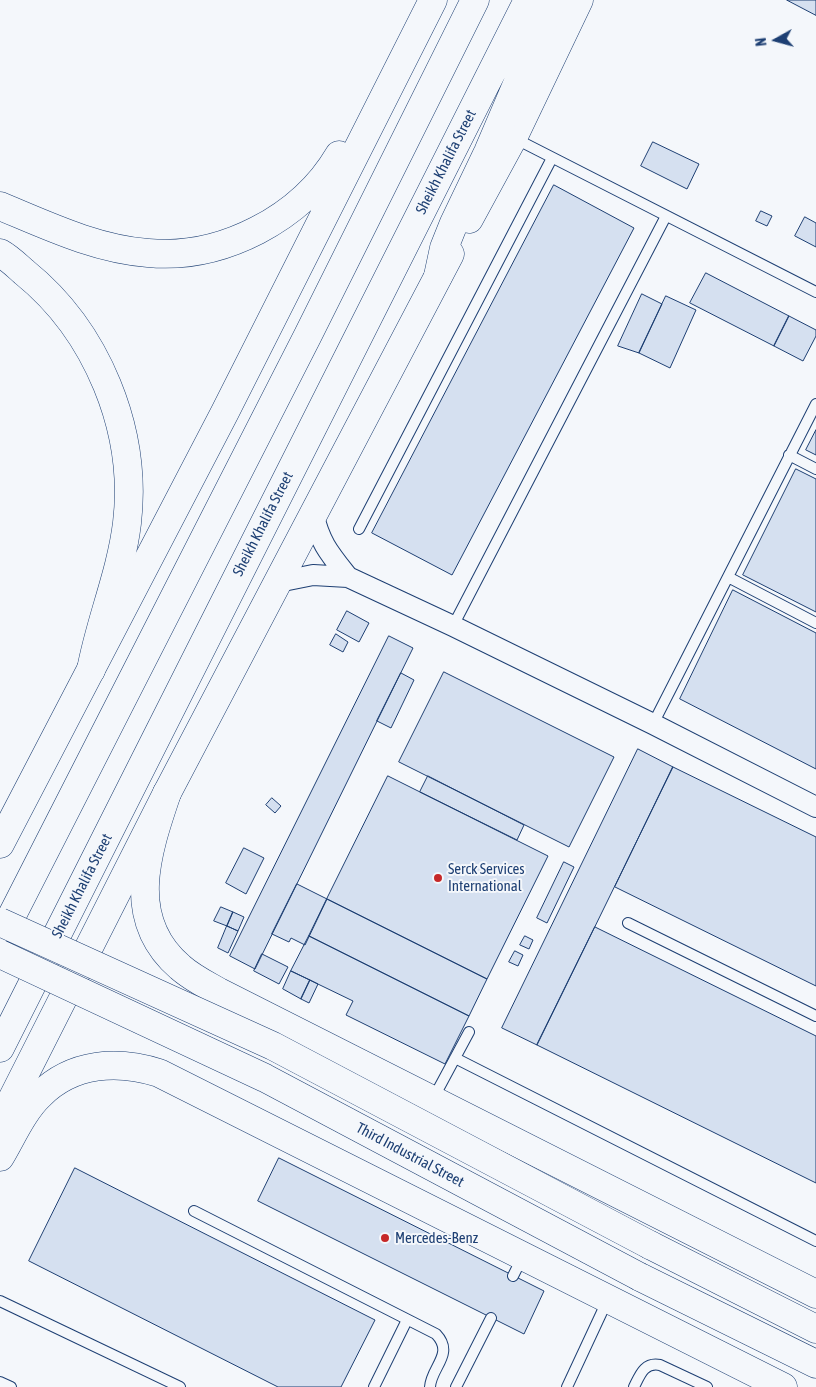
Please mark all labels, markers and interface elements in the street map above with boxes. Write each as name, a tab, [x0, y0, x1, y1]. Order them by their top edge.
north arrow	[751, 15, 801, 65]
text: N	[753, 37, 770, 47]
street label: Sheikh Khalifa Street	[412, 107, 480, 217]
street label: Sheikh Khalifa Street	[229, 469, 297, 579]
street label: Sheikh Khalifa Street	[48, 831, 116, 941]
place label: Serck Services International	[448, 860, 525, 895]
marker: Serck Services International	[432, 872, 444, 884]
street label: Third Industrial Street	[353, 1119, 467, 1191]
place label: Mercedes-Benz	[395, 1229, 478, 1247]
marker: Mercedes-Benz	[379, 1232, 391, 1244]

